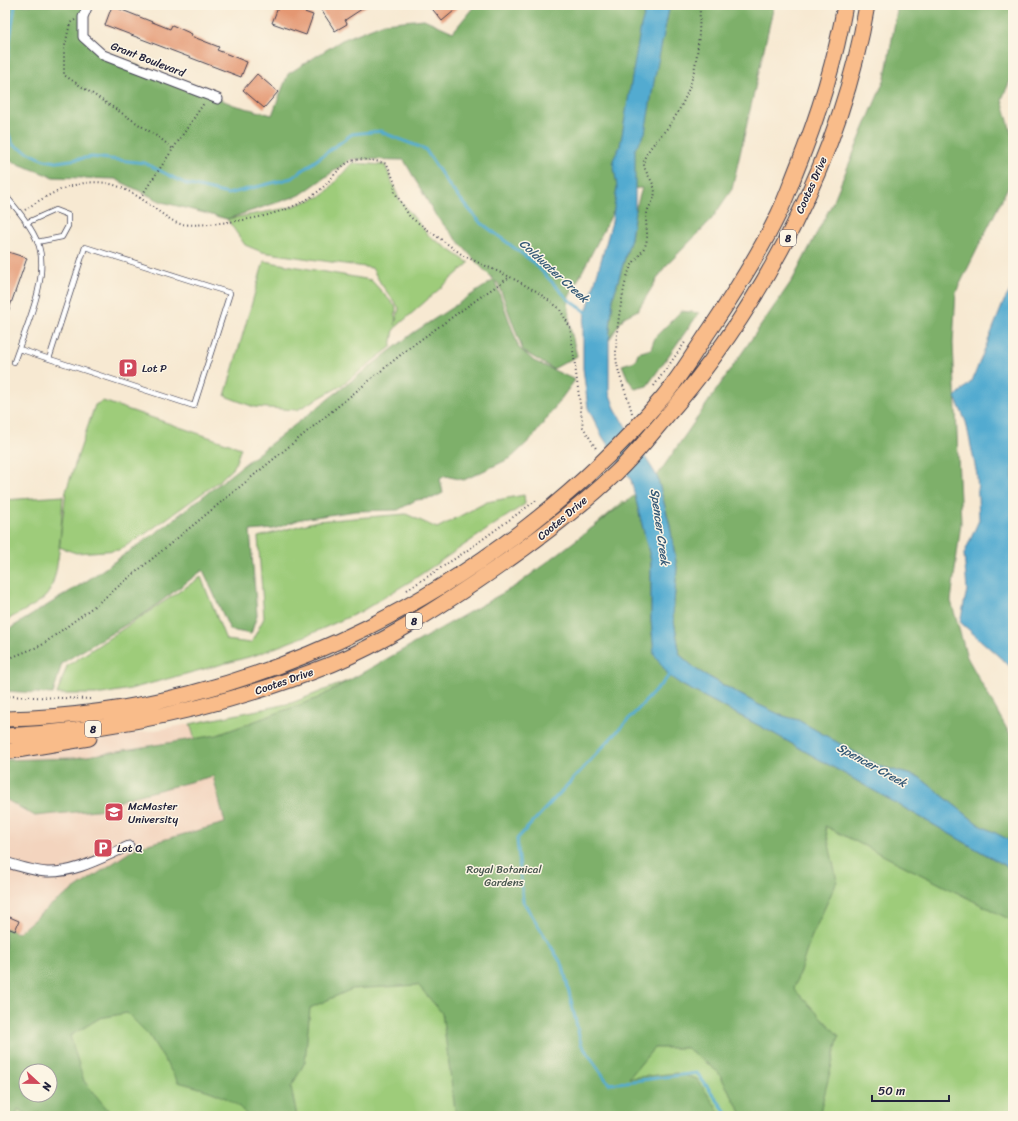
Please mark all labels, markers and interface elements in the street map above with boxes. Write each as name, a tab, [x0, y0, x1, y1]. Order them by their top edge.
street label: Grant Boulevard	[108, 37, 189, 83]
street label: Cootes Drive	[790, 153, 833, 217]
road number: 8	[780, 230, 796, 246]
water label: Coldwater Creek	[514, 233, 595, 310]
parking icon: Lot P	[117, 357, 139, 379]
place label: Lot P	[142, 359, 167, 378]
water label: Spencer Creek	[644, 487, 676, 567]
street label: Cootes Drive	[533, 491, 592, 545]
road number: 8	[406, 613, 422, 629]
street label: Cootes Drive	[252, 662, 316, 700]
road number: 8	[85, 721, 101, 737]
water label: Spencer Creek	[833, 737, 912, 794]
place label: McMaster University	[128, 797, 179, 829]
school or university icon: McMaster University	[103, 801, 125, 823]
parking icon: Lot Q	[92, 837, 114, 859]
place label: Lot Q	[117, 839, 142, 858]
park label: Royal Botanical Gardens	[466, 860, 542, 892]
north arrow	[18, 1063, 58, 1103]
scale bar	[872, 1077, 949, 1103]
text: N	[36, 1079, 57, 1094]
text: 50 m	[878, 1080, 905, 1102]

